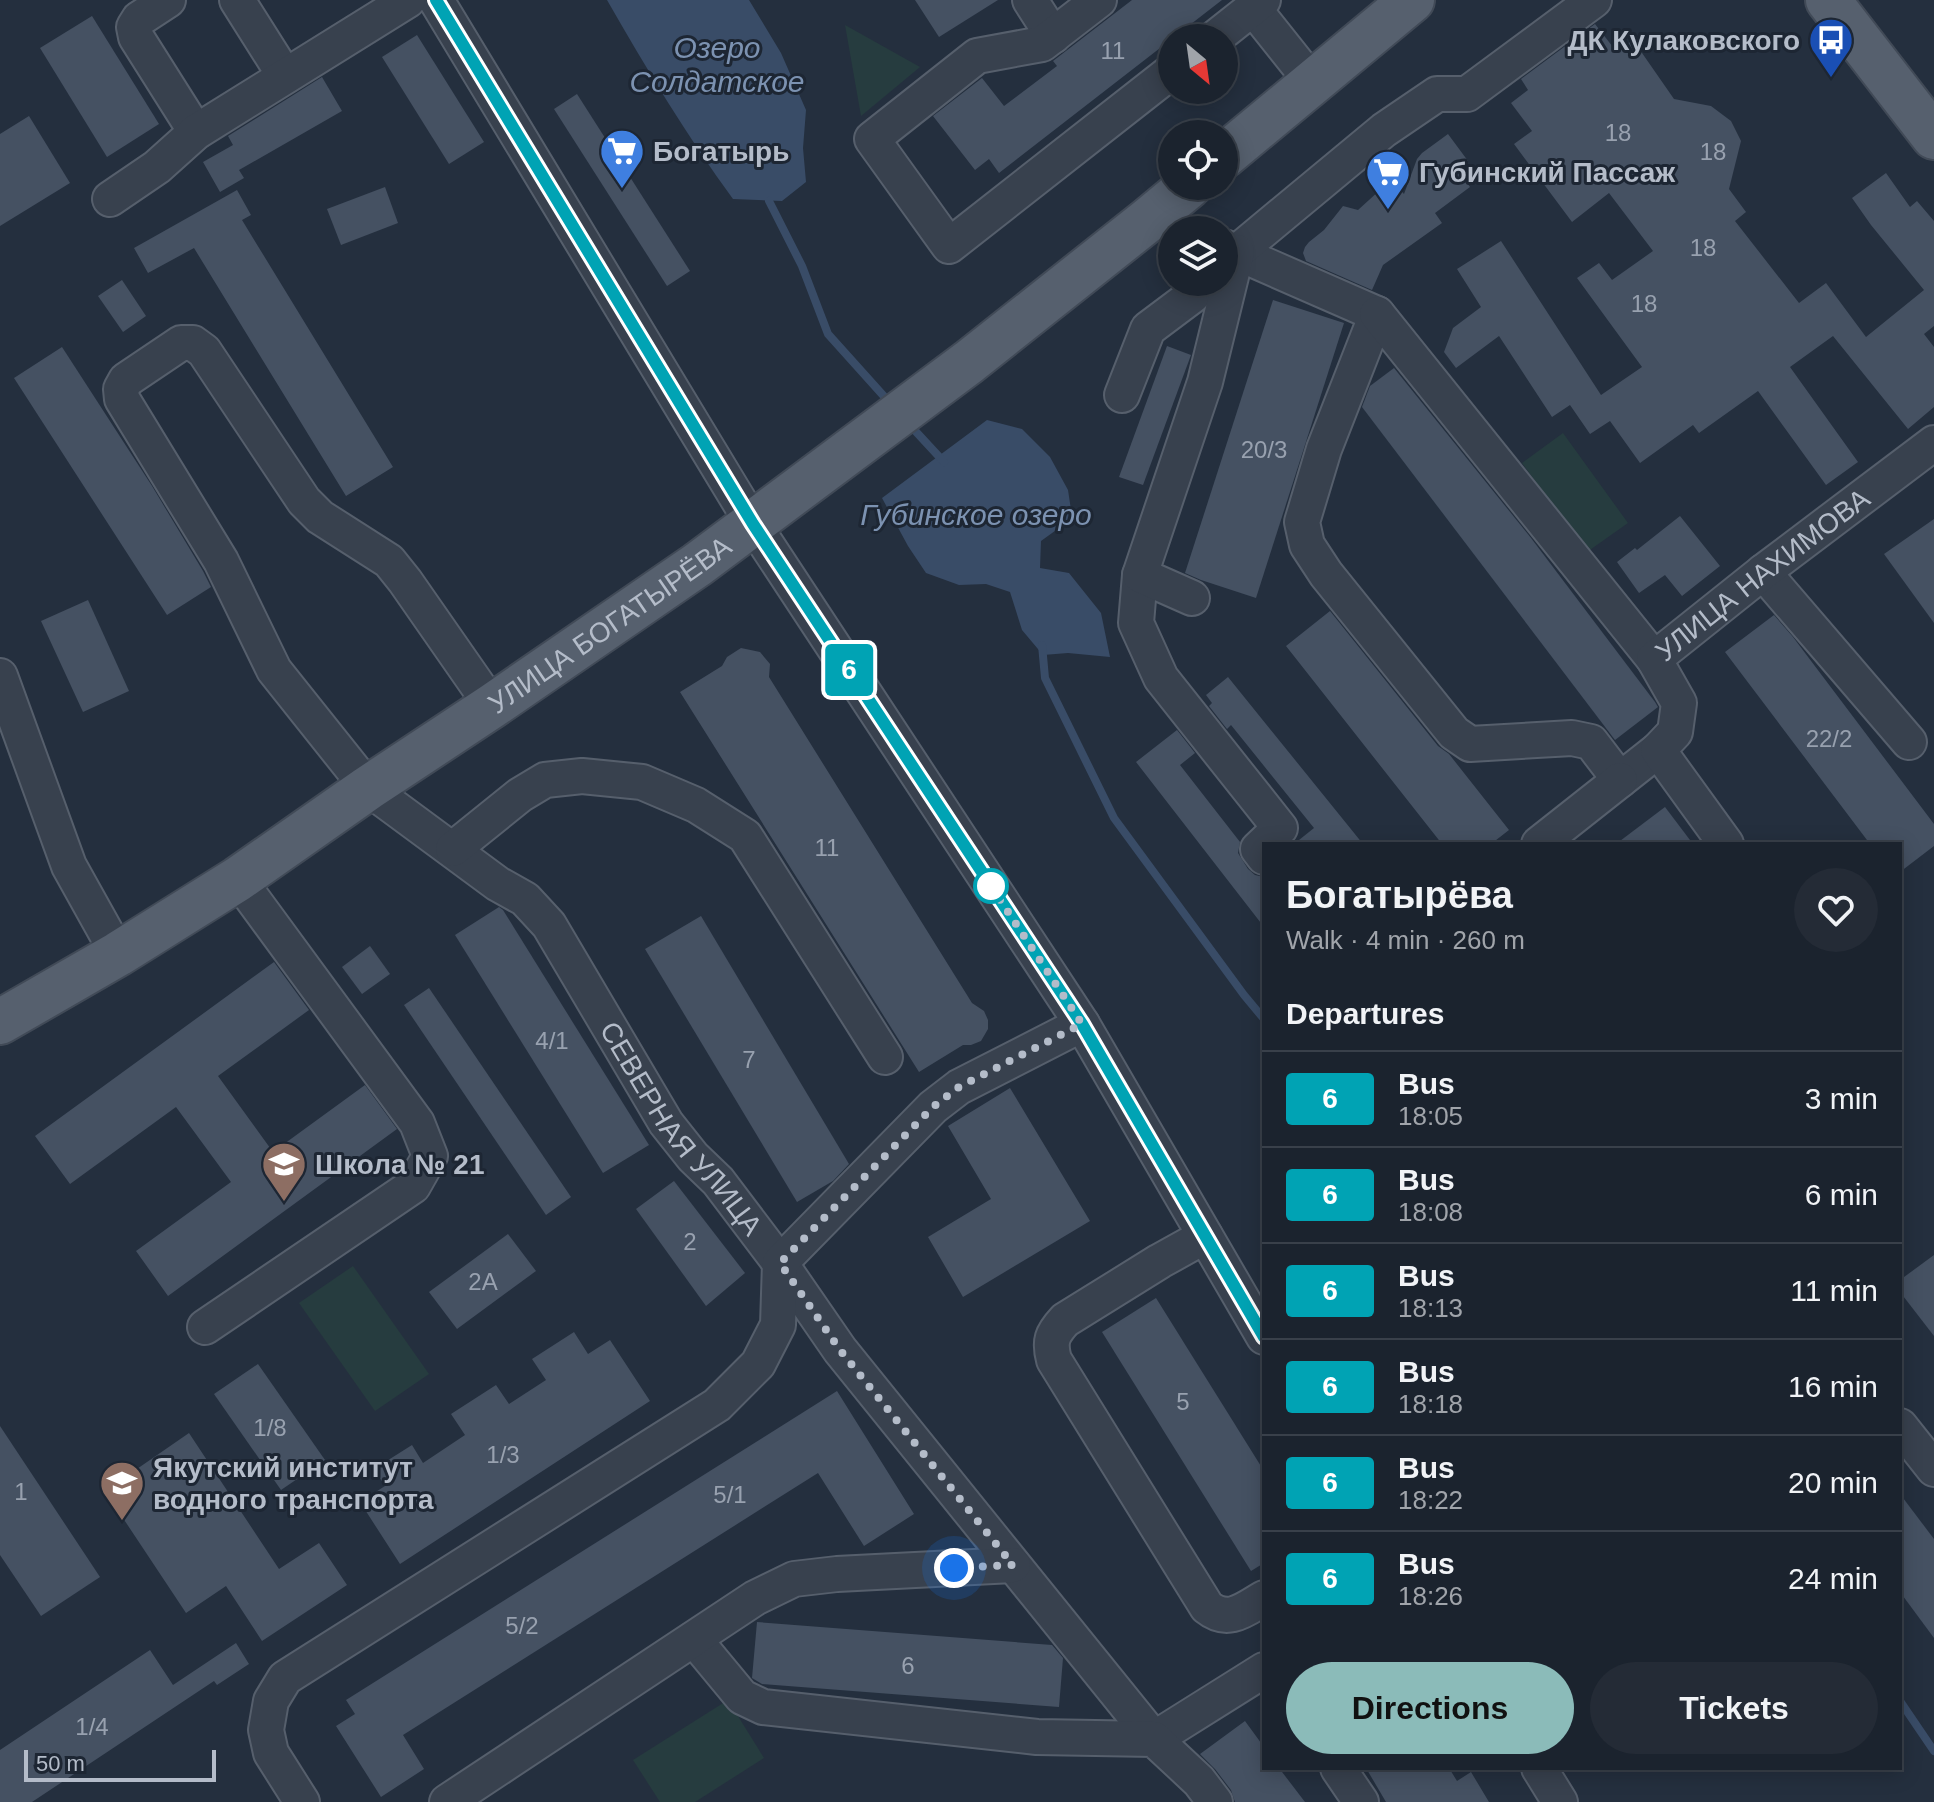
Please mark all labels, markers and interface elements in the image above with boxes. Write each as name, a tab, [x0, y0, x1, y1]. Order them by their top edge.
bus stop icon: ДК Кулаковского	[1807, 16, 1855, 79]
north arrow	[1158, 24, 1238, 104]
map controls	[1158, 24, 1238, 296]
place label: ДК Кулаковского	[1568, 25, 1800, 56]
water label: Озеро Солдатское	[629, 31, 805, 98]
house number: 11	[1101, 37, 1125, 64]
house number: 18	[1605, 119, 1631, 146]
button: locate	[1158, 120, 1238, 200]
supermarket icon: Богатырь	[598, 127, 646, 190]
place label: Богатырь	[653, 136, 789, 167]
house number: 18	[1700, 138, 1726, 165]
supermarket icon: Губинский Пассаж	[1364, 148, 1412, 211]
place label: Губинский Пассаж	[1419, 157, 1676, 188]
button: layers	[1158, 216, 1238, 296]
house number: 18	[1690, 234, 1716, 261]
house number: 18	[1631, 290, 1657, 317]
house number: 20/3	[1241, 436, 1287, 463]
street label: УЛИЦА НАХИМОВА	[1649, 482, 1875, 667]
water label: Губинское озеро	[860, 498, 1092, 531]
street label: УЛИЦА БОГАТЫРЁВА	[482, 530, 737, 719]
line badge: 6	[823, 644, 875, 696]
text: 6	[841, 654, 857, 685]
house number: 22/2	[1806, 725, 1852, 752]
house number: 11	[815, 834, 839, 861]
button: heart	[1794, 868, 1878, 952]
unlabelled marker	[974, 869, 1008, 903]
text: Богатырёва	[1286, 874, 1513, 916]
text: Walk · 4 min · 260 m	[1286, 925, 1525, 955]
text: Departures	[1286, 997, 1444, 1030]
street label: СЕВЕРНАЯ УЛИЦА	[594, 1016, 769, 1241]
house number: 4/1	[535, 1027, 569, 1054]
house number: 7	[742, 1046, 756, 1073]
text: Bus	[1398, 1067, 1455, 1100]
text: 3 min	[1805, 1082, 1878, 1115]
text: 6	[1322, 1083, 1338, 1114]
text: 18:05	[1398, 1101, 1463, 1131]
school or university icon: Школа № 21	[260, 1140, 308, 1203]
place label: Школа № 21	[315, 1149, 484, 1180]
text: Bus	[1398, 1163, 1455, 1196]
text: 6 min	[1805, 1178, 1878, 1211]
text: 6	[1322, 1179, 1338, 1210]
text: 18:08	[1398, 1197, 1463, 1227]
house number: 2	[683, 1228, 697, 1255]
text: Bus	[1398, 1259, 1455, 1292]
house number: 2А	[468, 1268, 498, 1295]
text: 11 min	[1790, 1274, 1878, 1307]
text: 6	[1322, 1275, 1338, 1306]
text: 18:13	[1398, 1293, 1463, 1323]
text: Bus	[1398, 1355, 1455, 1388]
text: 16 min	[1788, 1370, 1878, 1403]
text: 6	[1322, 1371, 1338, 1402]
house number: 5	[1176, 1388, 1190, 1415]
text: 18:18	[1398, 1389, 1463, 1419]
house number: 1/8	[253, 1414, 287, 1441]
house number: 1/3	[486, 1441, 520, 1468]
text: Bus	[1398, 1451, 1455, 1484]
place label: Якутский институт водного транспорта	[153, 1452, 434, 1515]
school or university icon: Якутский институт водного транспорта	[98, 1459, 146, 1522]
text: 20 min	[1788, 1466, 1878, 1499]
text: 6	[1322, 1467, 1338, 1498]
house number: 1	[14, 1478, 28, 1505]
house number: 5/1	[713, 1481, 747, 1508]
text: 18:22	[1398, 1485, 1463, 1515]
text: Bus	[1398, 1547, 1455, 1580]
your location	[934, 1548, 974, 1588]
text: 24 min	[1788, 1562, 1878, 1595]
text: 6	[1322, 1563, 1338, 1594]
text: 18:26	[1398, 1581, 1463, 1611]
house number: 5/2	[505, 1612, 539, 1639]
house number: 6	[901, 1652, 915, 1679]
button: Directions	[1286, 1662, 1574, 1754]
button: Tickets	[1590, 1662, 1878, 1754]
house number: 1/4	[75, 1713, 109, 1740]
scale bar	[24, 1746, 216, 1782]
text: 50 m	[36, 1751, 85, 1776]

